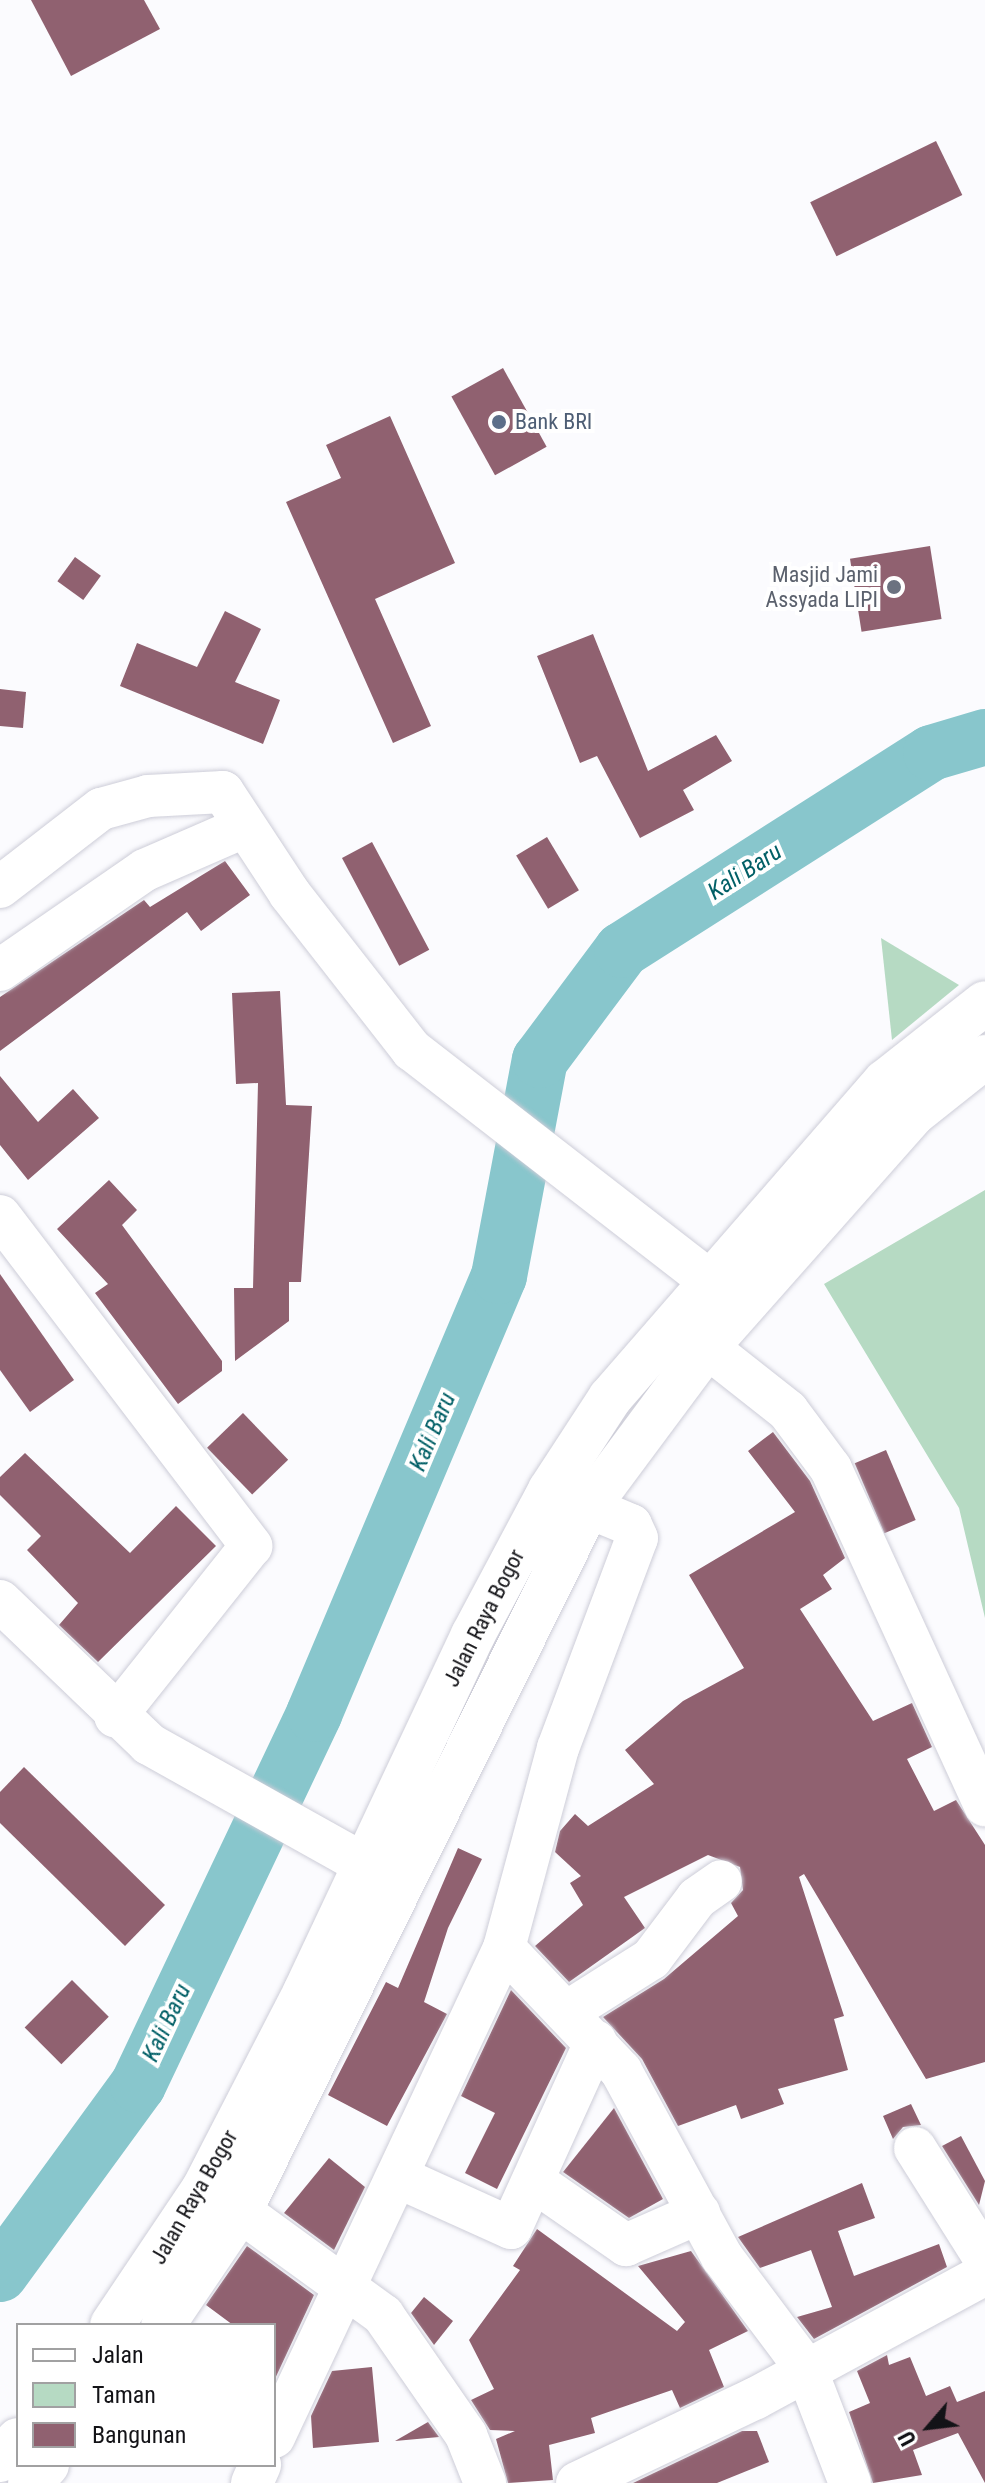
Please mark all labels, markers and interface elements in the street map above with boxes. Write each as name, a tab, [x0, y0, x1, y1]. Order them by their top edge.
place label: Bank BRI	[515, 409, 592, 435]
marker: Bank BRI	[490, 413, 508, 431]
place label: Masjid Jami Assyada LIPI	[766, 561, 878, 612]
marker: Masjid Jami Assyada LIPI	[885, 578, 903, 596]
water label: Kali Baru	[703, 838, 787, 906]
water label: Kali Baru	[404, 1389, 462, 1475]
street label: Jalan Raya Bogor	[438, 1545, 530, 1691]
water label: Kali Baru	[137, 1980, 197, 2066]
street label: Jalan Raya Bogor	[145, 2125, 243, 2269]
legend	[16, 2323, 276, 2467]
text: Jalan	[92, 2341, 144, 2369]
text: Taman	[92, 2381, 156, 2409]
north arrow	[889, 2387, 969, 2467]
text: Bangunan	[92, 2421, 186, 2449]
text: U	[893, 2427, 921, 2450]

